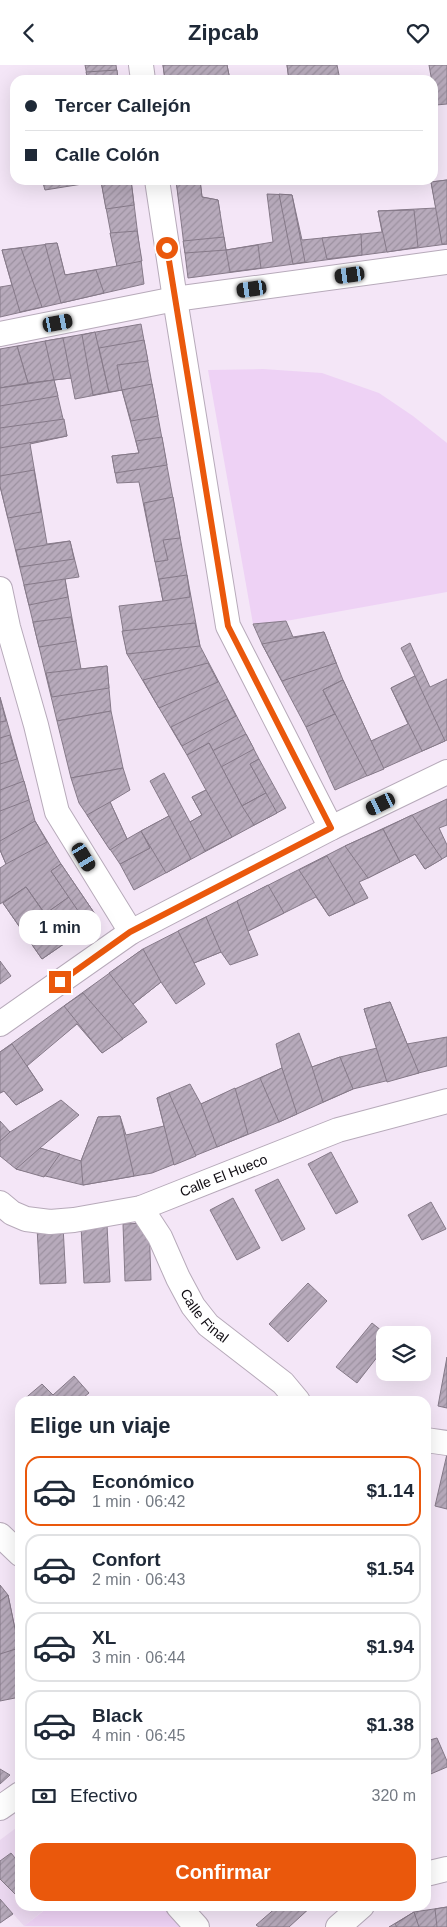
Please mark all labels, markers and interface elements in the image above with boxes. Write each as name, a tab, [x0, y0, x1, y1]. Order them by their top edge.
icon: back	[15, 19, 43, 47]
icon: heart	[404, 19, 432, 47]
text: Zipcab	[188, 20, 259, 45]
text: Tercer Callejón	[55, 95, 191, 116]
text: Calle Colón	[55, 144, 160, 165]
route start	[156, 237, 178, 259]
car	[334, 265, 365, 285]
car	[236, 279, 267, 299]
car	[41, 313, 74, 333]
car	[364, 791, 397, 817]
car	[69, 840, 98, 874]
callout: 1 min	[19, 909, 101, 945]
text: 1 min	[39, 919, 81, 936]
route end	[49, 971, 71, 993]
street label: Calle El Hueco	[178, 1151, 270, 1200]
street label: Calle Final	[177, 1286, 232, 1346]
map controls	[376, 1326, 431, 1381]
button: layers	[376, 1326, 431, 1381]
text: Elige un viaje	[30, 1413, 171, 1438]
icon: car	[32, 1469, 77, 1514]
text: Económico	[92, 1471, 194, 1492]
text: $1.14	[366, 1480, 414, 1501]
text: 1 min · 06:42	[92, 1493, 185, 1510]
icon: car	[32, 1547, 77, 1592]
text: Confort	[92, 1549, 161, 1570]
text: $1.54	[366, 1558, 414, 1579]
text: 2 min · 06:43	[92, 1571, 185, 1588]
icon: car	[32, 1625, 77, 1670]
text: XL	[92, 1627, 116, 1648]
text: $1.94	[366, 1636, 414, 1657]
text: 3 min · 06:44	[92, 1649, 185, 1666]
icon: car	[32, 1703, 77, 1748]
text: Black	[92, 1705, 143, 1726]
text: $1.38	[366, 1714, 414, 1735]
text: 4 min · 06:45	[92, 1727, 185, 1744]
icon: cash	[30, 1782, 58, 1810]
text: Efectivo	[70, 1785, 138, 1806]
text: 320 m	[372, 1787, 416, 1804]
button: Confirmar	[30, 1843, 416, 1901]

